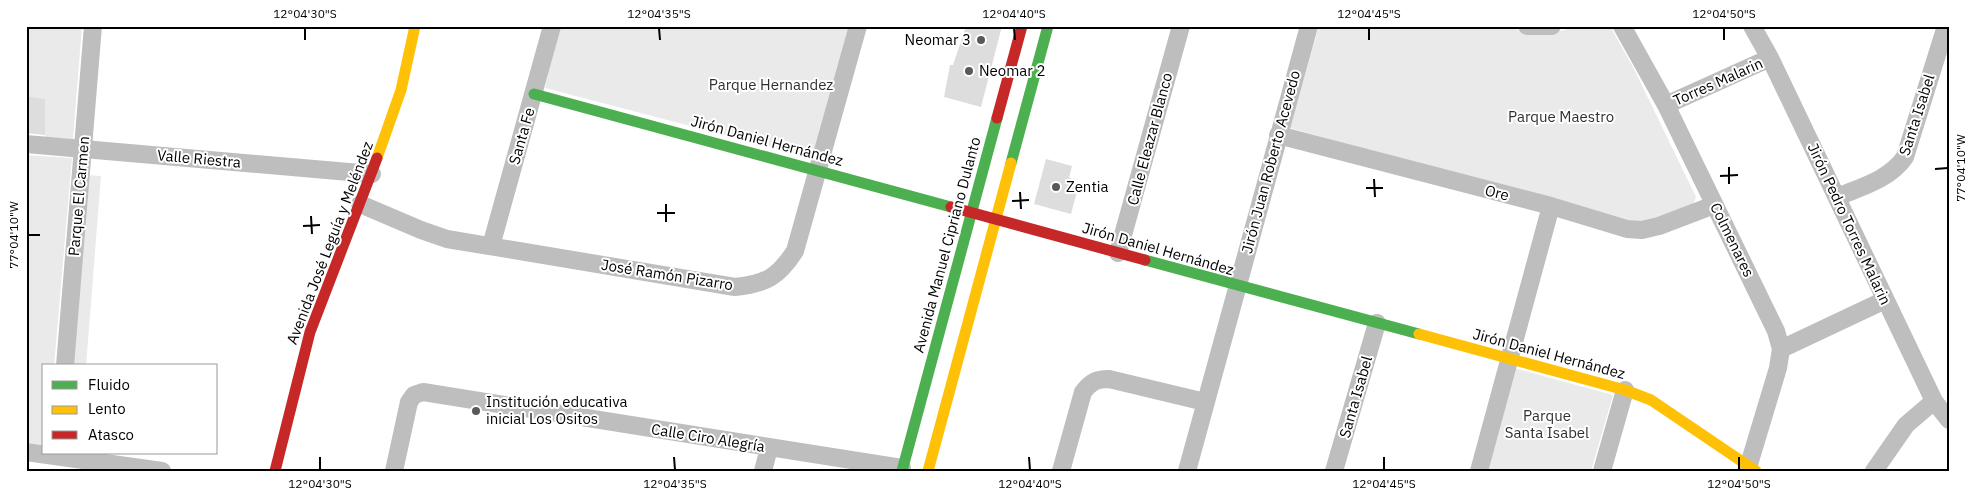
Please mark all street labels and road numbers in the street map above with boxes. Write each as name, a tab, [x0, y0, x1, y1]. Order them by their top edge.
street label: Torres Malarin	[1670, 53, 1766, 110]
street label: Jirón Juan Roberto Acevedo	[1237, 68, 1304, 255]
street label: Calle Eleazar Blanco	[1123, 70, 1176, 207]
street label: Santa Isabel	[1894, 72, 1939, 158]
street label: Santa Fe	[504, 105, 539, 167]
street label: Jirón Daniel Hernández	[689, 111, 845, 170]
street label: Parque El Carmen	[64, 135, 93, 257]
street label: Avenida Manuel Cipriano Dulanto	[909, 135, 985, 355]
street label: Avenida José Leguía y Meléndez	[282, 139, 377, 347]
street label: Jirón Pedro Torres Malarin	[1804, 140, 1895, 308]
street label: Valle Riestra	[156, 145, 242, 172]
street label: Ore	[1483, 180, 1511, 205]
street label: Colmenares	[1706, 199, 1759, 280]
street label: Jirón Daniel Hernández	[1080, 218, 1236, 279]
street label: José Ramón Pizarro	[600, 255, 734, 294]
street label: Jirón Daniel Hernández	[1471, 324, 1627, 383]
street label: Santa Isabel	[1335, 354, 1376, 440]
street label: Calle Ciro Alegría	[650, 419, 766, 456]

